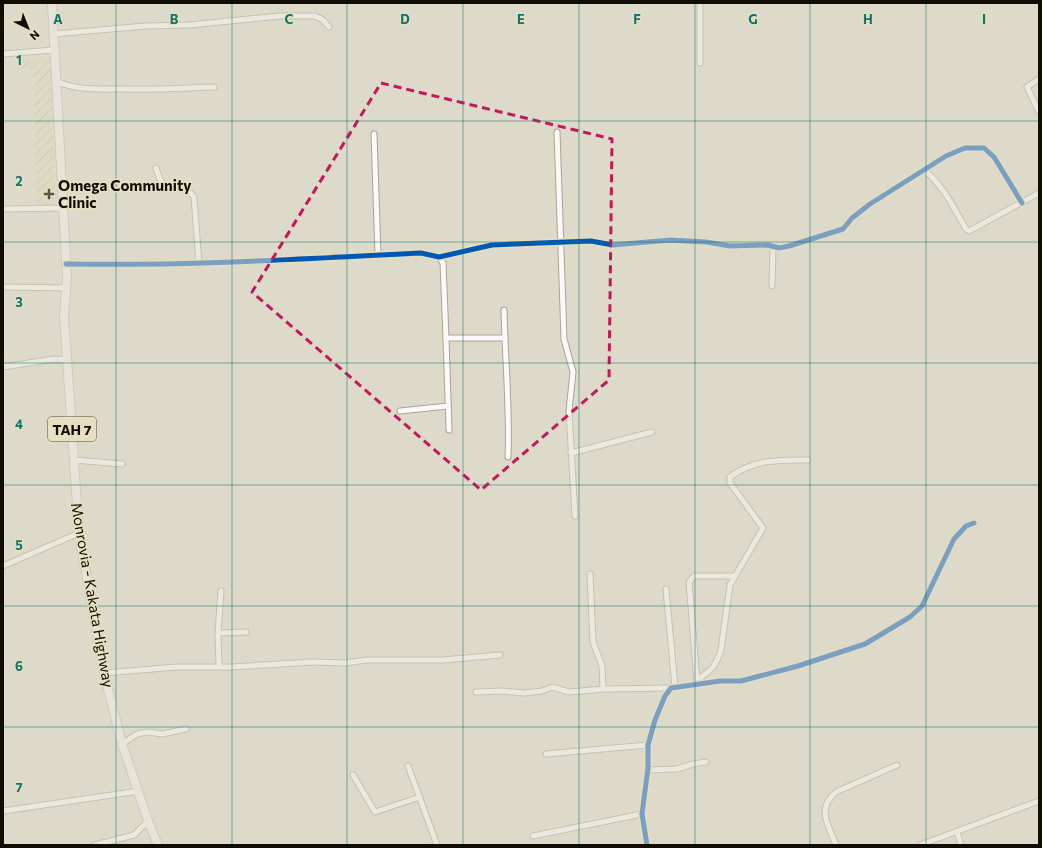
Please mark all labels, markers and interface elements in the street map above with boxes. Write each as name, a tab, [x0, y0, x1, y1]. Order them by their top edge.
north arrow	[8, 8, 48, 48]
text: A	[53, 11, 63, 27]
text: B	[170, 11, 179, 27]
text: C	[285, 11, 294, 27]
text: D	[400, 11, 410, 27]
text: E	[517, 11, 525, 27]
text: F	[633, 11, 641, 27]
text: G	[748, 11, 758, 27]
text: H	[863, 11, 873, 27]
text: I	[982, 11, 986, 27]
text: N	[28, 28, 43, 43]
text: 1	[16, 52, 22, 68]
text: 2	[15, 173, 23, 189]
place label: Omega Community Clinic	[58, 176, 192, 211]
marker: Omega Community Clinic	[43, 188, 55, 200]
text: 3	[15, 294, 23, 310]
text: 4	[15, 416, 23, 432]
road number: TAH 7	[48, 417, 96, 441]
street label: Monrovia - Kakata Highway	[68, 501, 118, 689]
text: 5	[15, 537, 23, 553]
text: 6	[15, 658, 23, 674]
text: 7	[15, 779, 23, 795]

